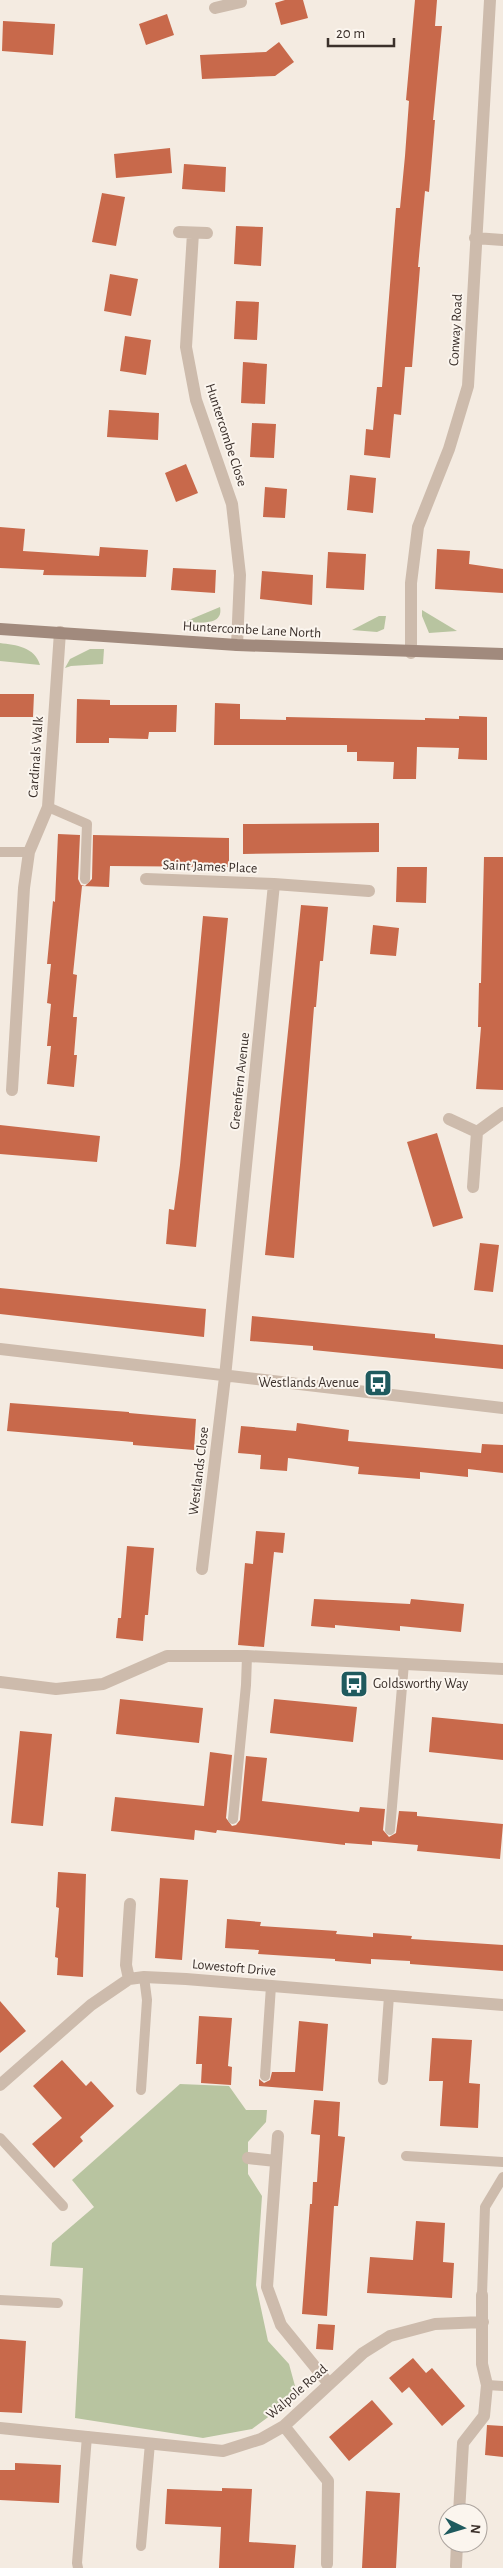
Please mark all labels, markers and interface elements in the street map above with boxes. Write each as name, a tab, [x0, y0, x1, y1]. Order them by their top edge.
scale bar	[328, 15, 394, 47]
text: 20 m	[336, 26, 365, 41]
street label: Conway Road	[447, 294, 465, 366]
street label: Huntercombe Close	[203, 382, 249, 488]
street label: Huntercombe Lane North	[182, 619, 322, 641]
street label: Cardinals Walk	[26, 715, 46, 798]
street label: Saint James Place	[162, 858, 258, 876]
street label: Greenfern Avenue	[228, 1032, 252, 1130]
bus stop icon: Westlands Avenue	[363, 1368, 393, 1398]
place label: Westlands Avenue	[258, 1376, 359, 1390]
street label: Westlands Close	[187, 1426, 211, 1516]
bus stop icon: Goldsworthy Way	[339, 1669, 369, 1699]
place label: Goldsworthy Way	[373, 1677, 468, 1691]
street label: Lowestoft Drive	[191, 1957, 277, 1979]
street label: Walpole Road	[264, 2362, 330, 2422]
north arrow	[438, 2503, 488, 2553]
text: N	[468, 2524, 482, 2535]

